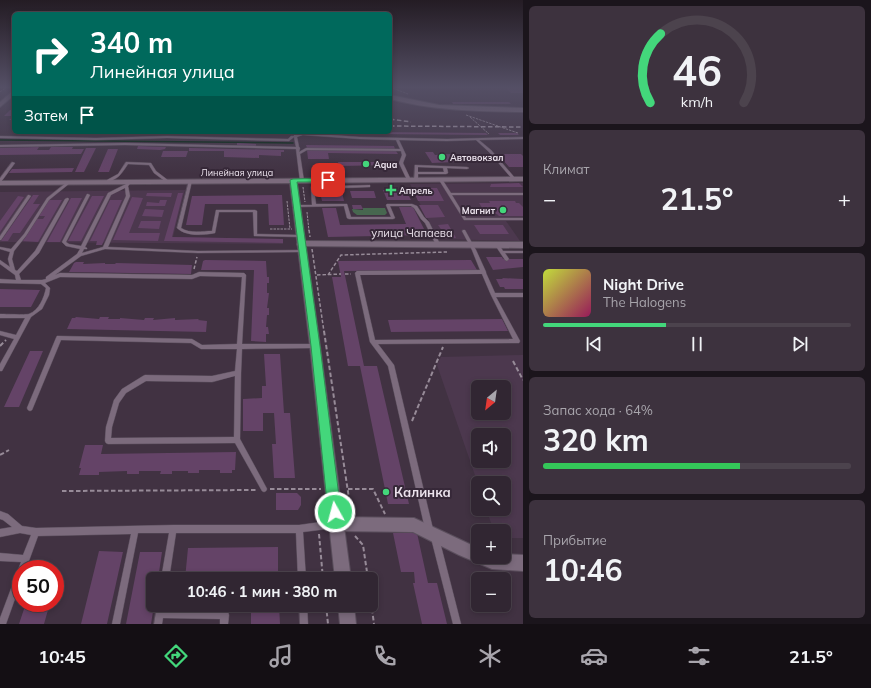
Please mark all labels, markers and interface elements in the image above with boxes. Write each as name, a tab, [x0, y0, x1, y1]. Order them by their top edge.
text: 340 m	[90, 25, 173, 60]
icon: right	[24, 28, 76, 80]
text: 46	[672, 44, 722, 96]
text: Линейная улица	[90, 60, 235, 83]
text: km/h	[681, 92, 713, 110]
icon: arrive	[76, 104, 98, 126]
text: Затем	[24, 106, 68, 125]
marker: Автовокзал	[437, 152, 447, 162]
place label: Автовокзал	[450, 152, 504, 163]
marker: Aqua	[361, 159, 371, 169]
place label: Aqua	[374, 159, 398, 170]
text: Климат	[543, 161, 590, 177]
pin	[311, 163, 345, 197]
street label: Линейная улица	[201, 167, 273, 179]
icon: arrive	[317, 169, 339, 191]
text: 21.5°	[661, 180, 733, 218]
marker: Апрель	[386, 185, 396, 195]
place label: Апрель	[399, 185, 433, 196]
text: −	[543, 185, 556, 213]
text: +	[838, 185, 851, 213]
place label: Магнит	[462, 205, 496, 216]
marker: Магнит	[498, 205, 508, 215]
street label: улица Чапаева	[371, 226, 453, 240]
text: Night Drive	[603, 275, 684, 294]
text: The Halogens	[603, 294, 686, 310]
icon: previous	[583, 333, 605, 355]
icon: pause	[686, 333, 708, 355]
icon: next	[789, 333, 811, 355]
north arrow	[471, 380, 511, 420]
map controls	[471, 380, 511, 612]
text: Запас хода · 64%	[543, 402, 653, 418]
text: 320 km	[543, 421, 649, 459]
button: sound	[471, 428, 511, 468]
button: search	[471, 476, 511, 516]
place label: Калинка	[394, 484, 451, 500]
marker: Калинка	[381, 487, 391, 497]
position arrow	[314, 491, 356, 533]
button: +	[471, 524, 511, 564]
text: Прибытие	[543, 532, 607, 548]
text: 10:46	[543, 551, 622, 589]
speed limit sign: 50	[12, 560, 64, 612]
button: −	[471, 572, 511, 612]
text: 10:46 · 1 мин · 380 m	[187, 582, 337, 601]
icon: directions	[162, 642, 190, 670]
icon: music	[267, 642, 295, 670]
icon: phone	[371, 642, 399, 670]
icon: climate	[476, 642, 504, 670]
icon: car	[580, 642, 608, 670]
icon: filters	[685, 642, 713, 670]
text: 10:45	[38, 645, 86, 668]
text: 21.5°	[789, 645, 833, 668]

